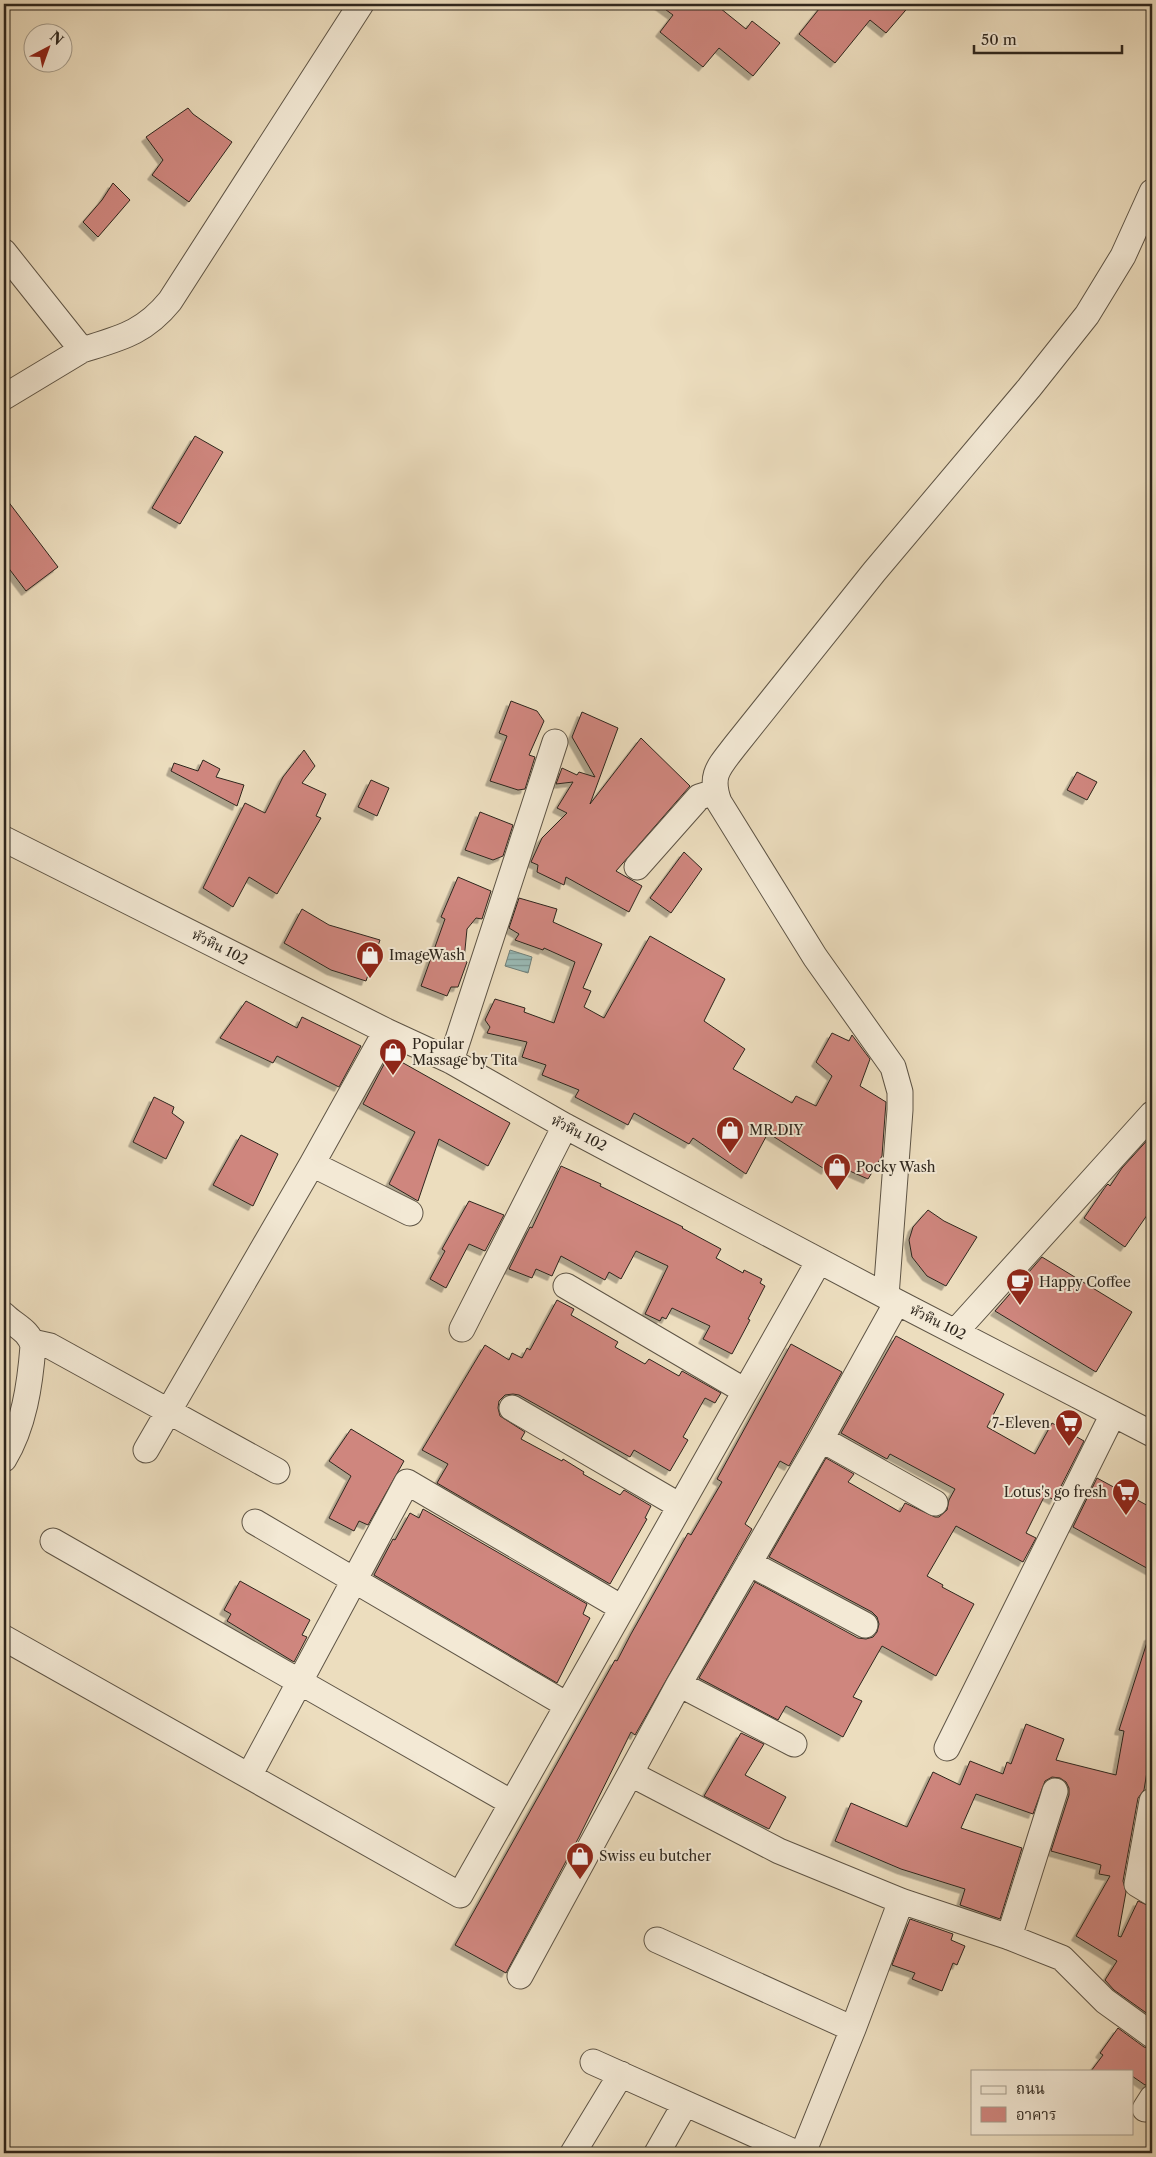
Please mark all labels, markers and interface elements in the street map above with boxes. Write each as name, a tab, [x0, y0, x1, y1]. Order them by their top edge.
north arrow	[22, 22, 72, 72]
scale bar	[974, 22, 1121, 54]
text: N	[46, 27, 67, 49]
text: 50 m	[981, 30, 1017, 49]
street label: หัวหิน 102	[189, 925, 251, 969]
shop icon: ImageWash	[355, 940, 385, 979]
place label: ImageWash	[389, 946, 465, 964]
place label: Popular Massage by Tita	[412, 1035, 518, 1069]
shop icon: Popular Massage by Tita	[378, 1037, 408, 1076]
street label: หัวหิน 102	[548, 1111, 610, 1155]
shop icon: MR.DIY	[715, 1115, 745, 1154]
place label: MR.DIY	[749, 1121, 805, 1139]
shop icon: Pocky Wash	[822, 1152, 852, 1191]
place label: Pocky Wash	[856, 1158, 936, 1176]
cafe icon: Happy Coffee	[1005, 1267, 1035, 1306]
place label: Happy Coffee	[1039, 1273, 1131, 1291]
street label: หัวหิน 102	[907, 1300, 969, 1344]
supermarket icon: 7-Eleven	[1054, 1408, 1084, 1447]
place label: 7-Eleven	[992, 1414, 1050, 1432]
supermarket icon: Lotus's go fresh	[1111, 1477, 1141, 1516]
place label: Lotus's go fresh	[1004, 1483, 1107, 1501]
shop icon: Swiss eu butcher	[565, 1841, 595, 1880]
place label: Swiss eu butcher	[599, 1847, 711, 1865]
legend	[971, 2070, 1134, 2134]
text: ถนน	[1016, 2079, 1045, 2098]
text: อาคาร	[1016, 2105, 1056, 2124]

